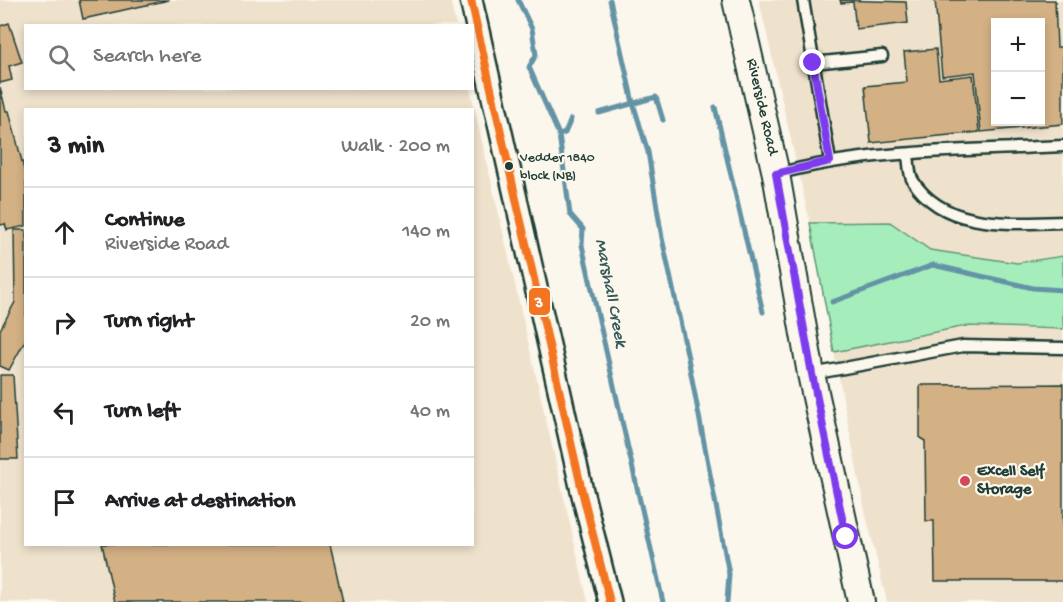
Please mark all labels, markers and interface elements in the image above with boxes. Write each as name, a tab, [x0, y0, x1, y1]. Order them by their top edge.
map controls	[991, 18, 1045, 126]
button: +	[991, 18, 1045, 72]
search box	[24, 24, 474, 90]
icon: search	[45, 41, 78, 74]
text: Search here	[93, 44, 201, 70]
route end	[799, 49, 825, 75]
street label: Riverside Road	[741, 57, 782, 159]
button: −	[991, 72, 1045, 126]
text: 3 min	[48, 132, 104, 163]
text: Walk · 200 m	[341, 136, 450, 159]
place label: Vedder 1840 block (NB)	[519, 150, 595, 185]
marker: Vedder 1840 block (NB)	[503, 160, 515, 172]
text: Continue	[105, 208, 185, 234]
icon: ahead	[48, 216, 81, 249]
text: 140 m	[402, 221, 450, 244]
text: Riverside Road	[105, 234, 228, 257]
water label: Marshall Creek	[589, 237, 631, 351]
line badge: 3	[528, 287, 551, 316]
text: 3	[534, 295, 543, 314]
icon: right	[48, 306, 81, 339]
text: Turn right	[105, 309, 193, 335]
text: 20 m	[410, 311, 450, 334]
icon: left	[48, 396, 81, 429]
text: Turn left	[105, 399, 179, 425]
text: 40 m	[410, 401, 450, 424]
place label: Excell Self Storage	[977, 462, 1046, 500]
marker: Excell Self Storage	[958, 474, 972, 488]
icon: arrive	[48, 486, 81, 519]
text: Arrive at destination	[105, 489, 295, 515]
route start	[832, 523, 858, 549]

